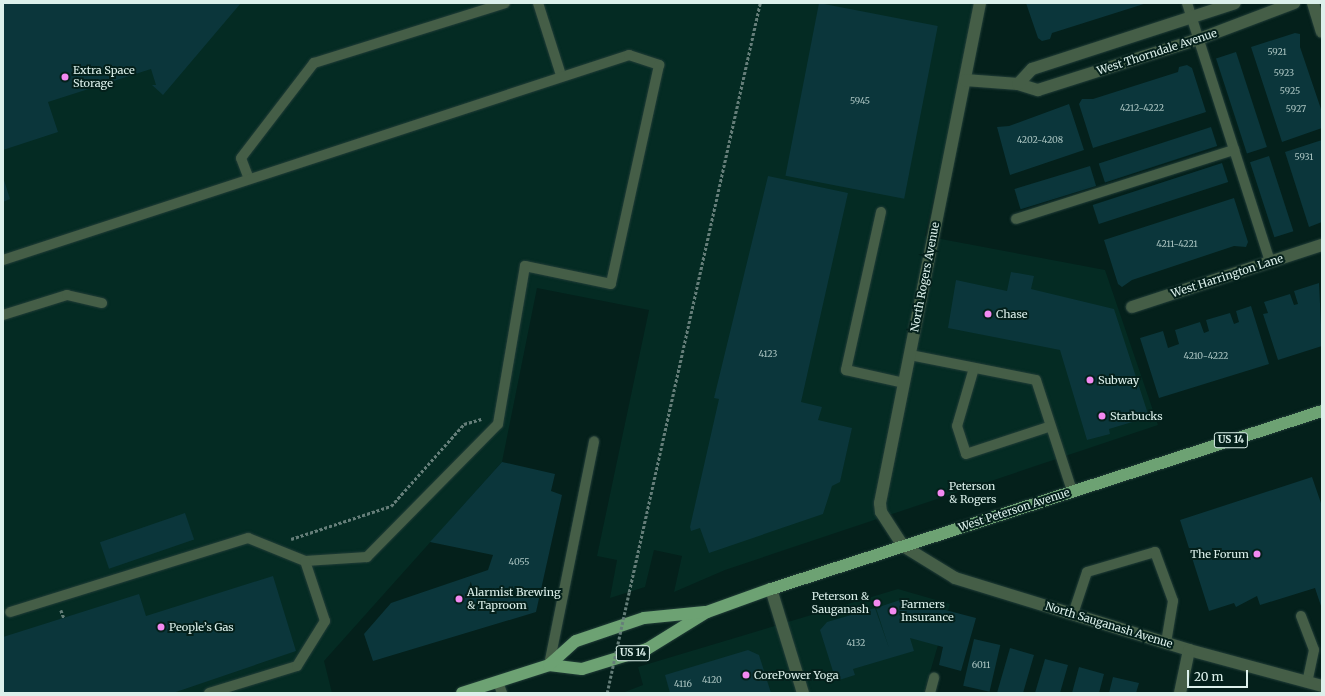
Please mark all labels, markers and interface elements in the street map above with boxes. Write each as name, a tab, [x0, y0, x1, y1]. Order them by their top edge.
street label: West Thorndale Avenue	[1095, 26, 1219, 78]
house number: 5921	[1267, 47, 1287, 57]
place label: Extra Space Storage	[73, 64, 135, 90]
house number: 5923	[1274, 68, 1294, 78]
marker: Extra Space Storage	[60, 72, 70, 82]
house number: 5925	[1280, 86, 1300, 96]
house number: 5945	[850, 96, 870, 106]
house number: 4212-4222	[1120, 103, 1164, 113]
house number: 5927	[1286, 104, 1306, 114]
house number: 4202-4208	[1017, 135, 1063, 145]
house number: 5931	[1295, 152, 1313, 162]
street label: North Rogers Avenue	[908, 221, 942, 333]
house number: 4211-4221	[1156, 239, 1198, 249]
street label: West Harrington Lane	[1169, 252, 1285, 300]
place label: Chase	[996, 307, 1028, 321]
marker: Chase	[983, 309, 993, 319]
house number: 4123	[758, 349, 778, 359]
house number: 4210-4222	[1184, 351, 1228, 361]
place label: Subway	[1098, 373, 1139, 387]
marker: Subway	[1085, 375, 1095, 385]
place label: Starbucks	[1110, 409, 1163, 423]
marker: Starbucks	[1097, 411, 1107, 421]
road number: US 14	[1213, 432, 1249, 448]
place label: Peterson & Rogers	[949, 480, 997, 506]
street label: West Peterson Avenue	[957, 486, 1071, 534]
marker: Peterson & Rogers	[936, 488, 946, 498]
place label: The Forum	[1190, 547, 1249, 561]
marker: The Forum	[1252, 549, 1262, 559]
house number: 4055	[508, 557, 530, 567]
place label: Alarmist Brewing & Taproom	[467, 586, 561, 612]
place label: Peterson & Sauganash	[812, 590, 869, 616]
marker: Alarmist Brewing & Taproom	[454, 594, 464, 604]
marker: Peterson & Sauganash	[872, 598, 882, 608]
place label: Farmers Insurance	[901, 598, 954, 624]
street label: North Sauganash Avenue	[1044, 599, 1174, 651]
marker: Farmers Insurance	[888, 606, 898, 616]
place label: People’s Gas	[169, 620, 234, 634]
marker: People’s Gas	[156, 622, 166, 632]
house number: 4132	[847, 638, 865, 648]
road number: US 14	[615, 645, 651, 661]
house number: 6011	[972, 660, 990, 670]
scale bar	[1189, 662, 1250, 688]
place label: CorePower Yoga	[754, 668, 839, 682]
text: 20 m	[1194, 669, 1223, 684]
marker: CorePower Yoga	[741, 670, 751, 680]
house number: 4120	[702, 675, 722, 685]
house number: 4116	[674, 679, 692, 689]

